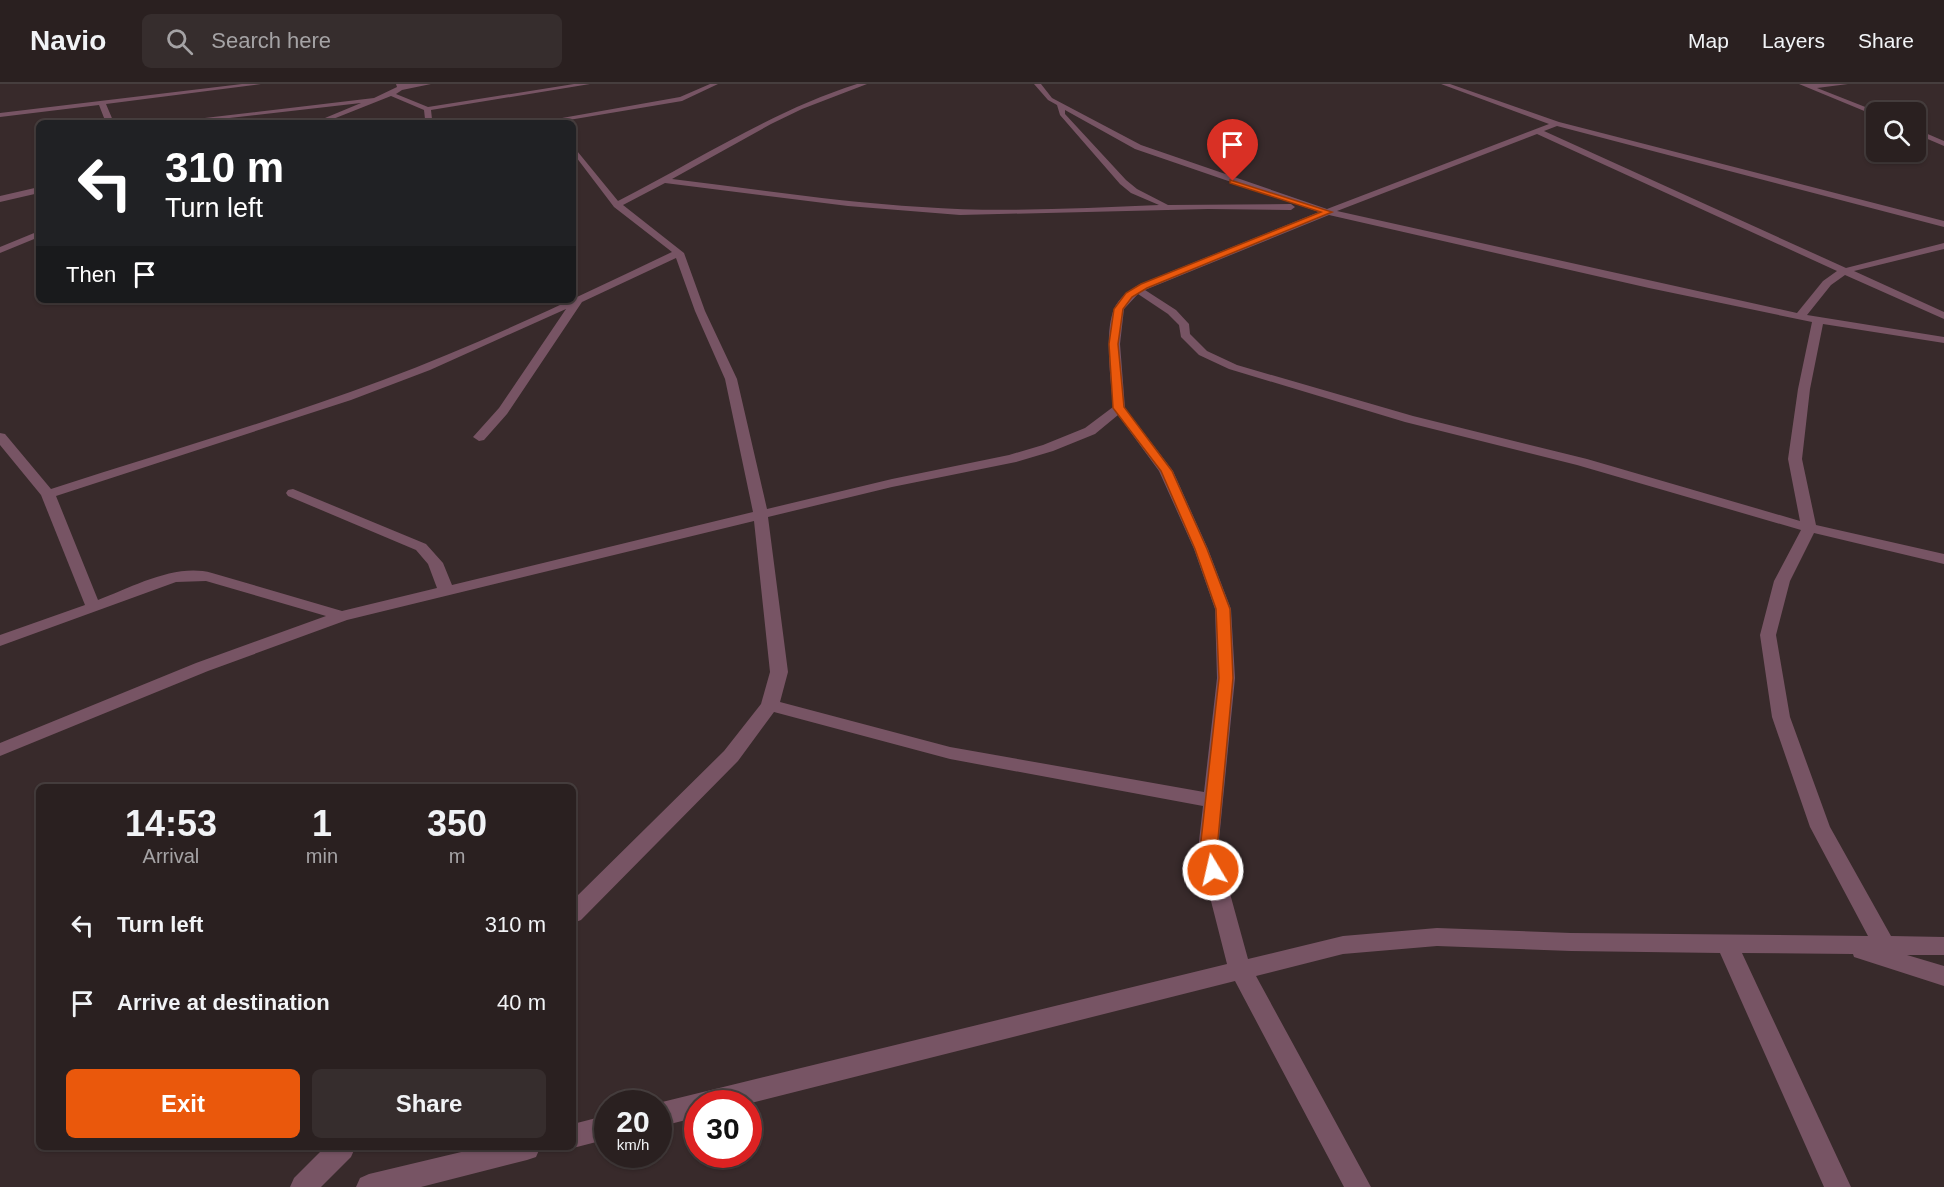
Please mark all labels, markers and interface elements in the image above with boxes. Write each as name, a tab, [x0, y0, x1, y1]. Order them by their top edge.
search box	[142, 14, 562, 68]
text: Navio	[30, 25, 106, 56]
icon: search	[163, 25, 196, 58]
text: Search here	[211, 28, 331, 53]
text: Map	[1688, 29, 1729, 52]
text: Layers	[1762, 29, 1825, 52]
text: Share	[1858, 29, 1914, 52]
map controls	[1866, 102, 1926, 162]
button: search	[1866, 102, 1926, 162]
pin	[1207, 119, 1258, 181]
icon: arrive	[1216, 128, 1249, 161]
icon: left	[66, 144, 144, 222]
text: 310 m	[165, 144, 284, 191]
text: Turn left	[165, 193, 263, 223]
icon: arrive	[128, 258, 161, 291]
text: Then	[66, 262, 116, 287]
text: 14:53	[125, 803, 217, 844]
text: 1	[312, 803, 332, 844]
text: 350	[427, 803, 487, 844]
position arrow	[1181, 838, 1245, 902]
text: Arrival	[143, 845, 199, 867]
text: min	[306, 845, 338, 867]
text: m	[449, 845, 465, 867]
icon: left	[66, 909, 99, 942]
text: Turn left	[117, 912, 203, 937]
text: 310 m	[485, 912, 546, 937]
icon: arrive	[66, 987, 99, 1020]
text: Arrive at destination	[117, 990, 330, 1015]
text: 40 m	[497, 990, 546, 1015]
button: Exit	[66, 1069, 300, 1138]
button: Share	[312, 1069, 546, 1138]
speed limit sign: 30	[684, 1090, 762, 1168]
text: 20	[616, 1105, 650, 1138]
text: km/h	[617, 1136, 649, 1153]

